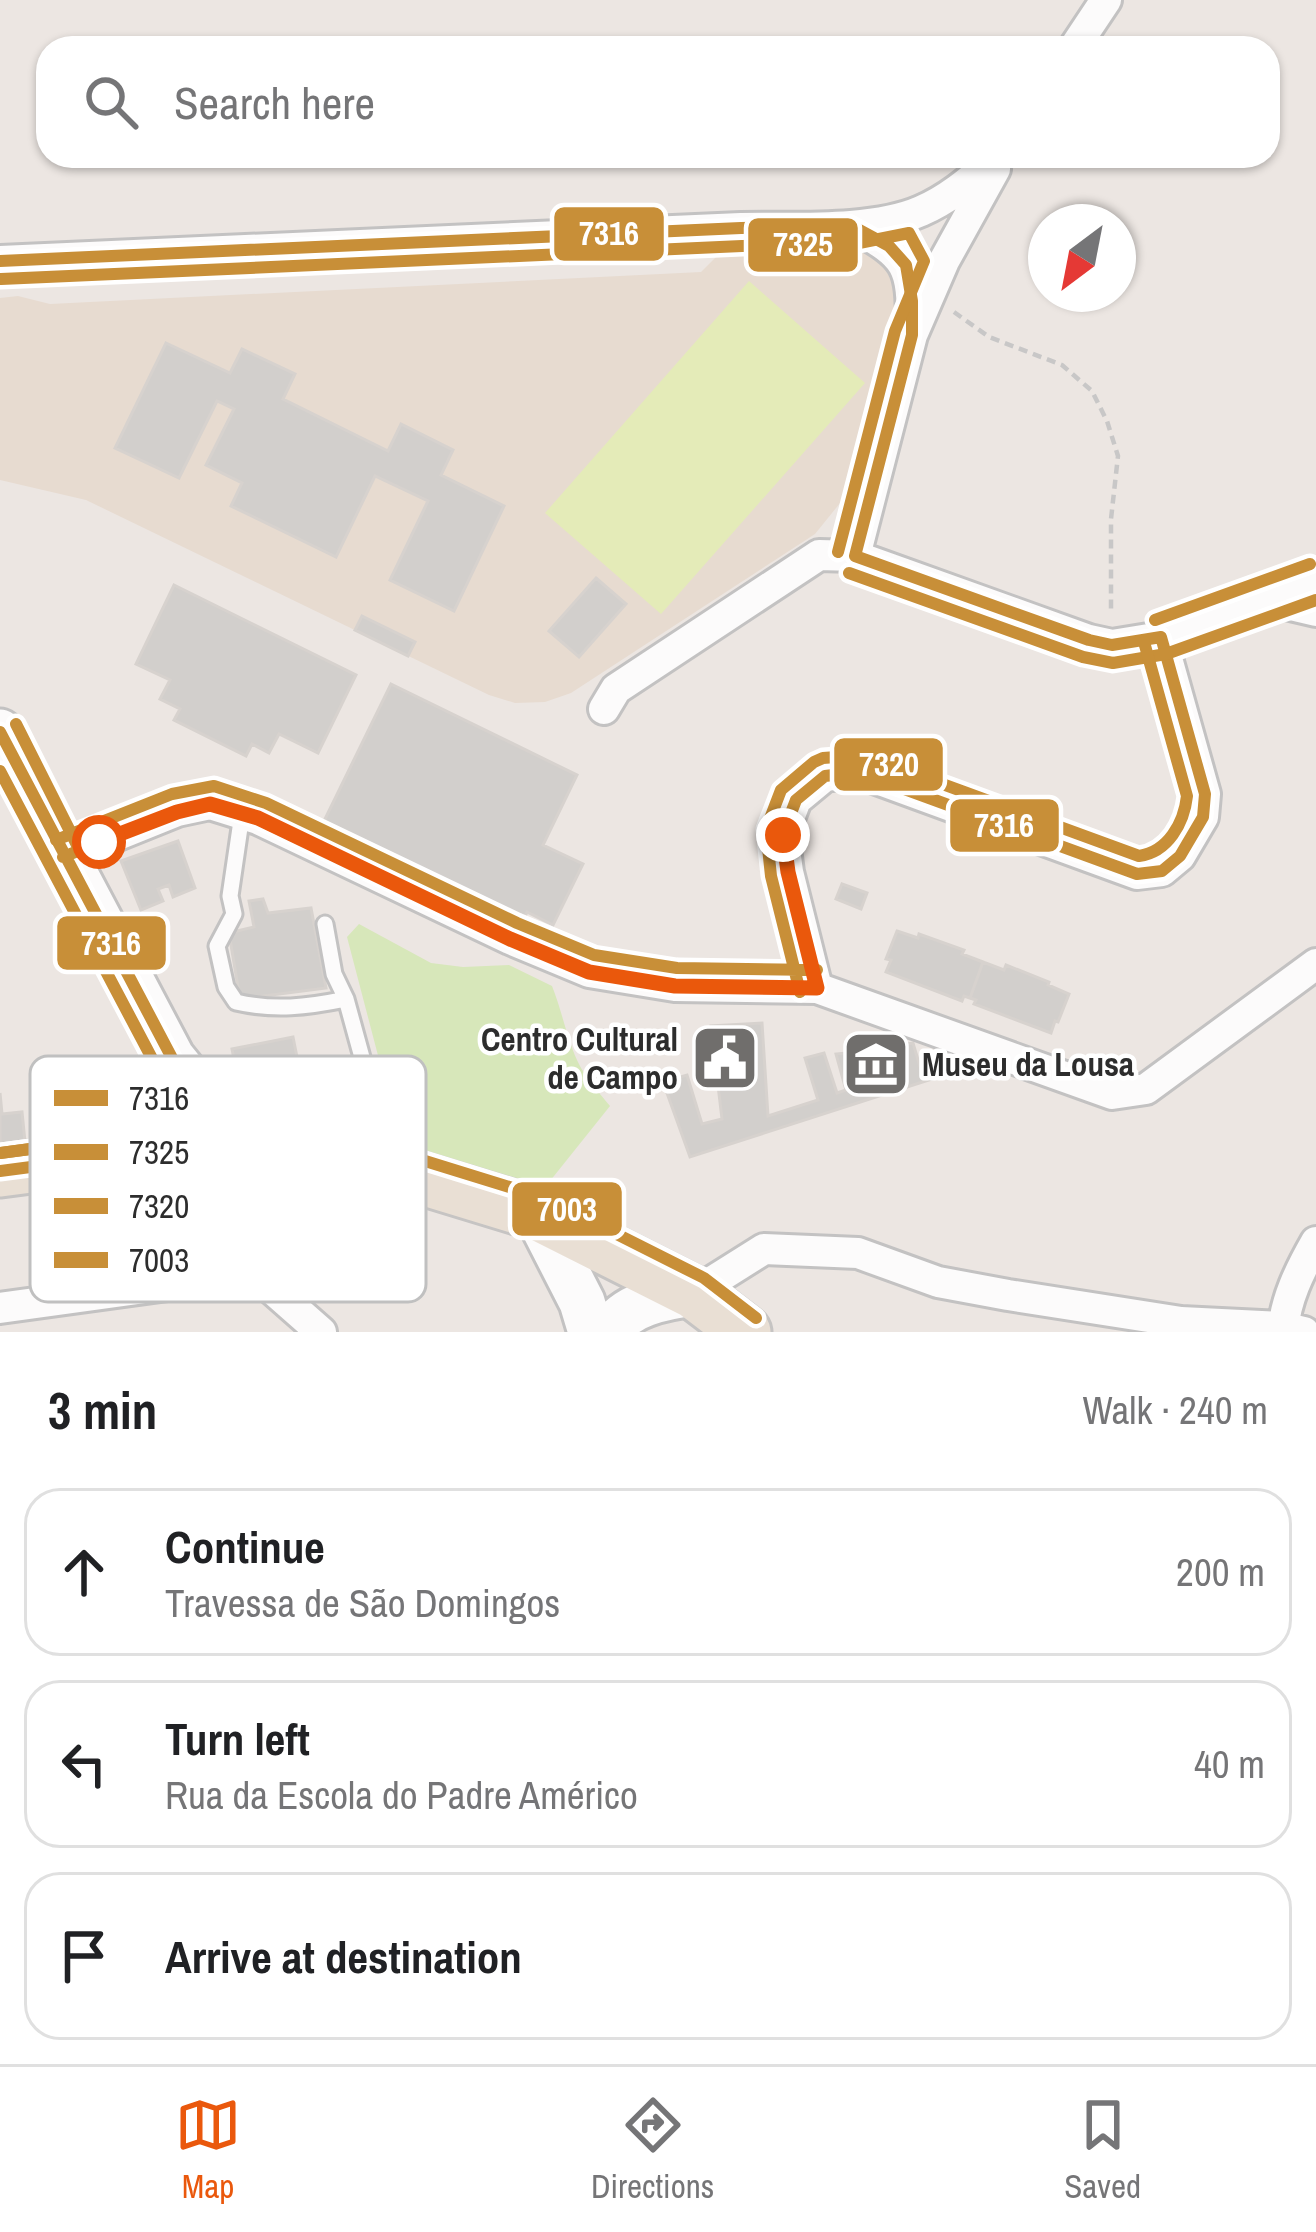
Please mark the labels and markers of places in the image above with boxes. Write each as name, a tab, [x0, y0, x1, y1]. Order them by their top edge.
place label: Centro Cultural de Campo	[481, 1017, 678, 1099]
public building icon: Centro Cultural de Campo	[690, 1023, 760, 1093]
museum icon: Museu da Lousa	[841, 1029, 911, 1099]
place label: Museu da Lousa	[922, 1042, 1134, 1086]

